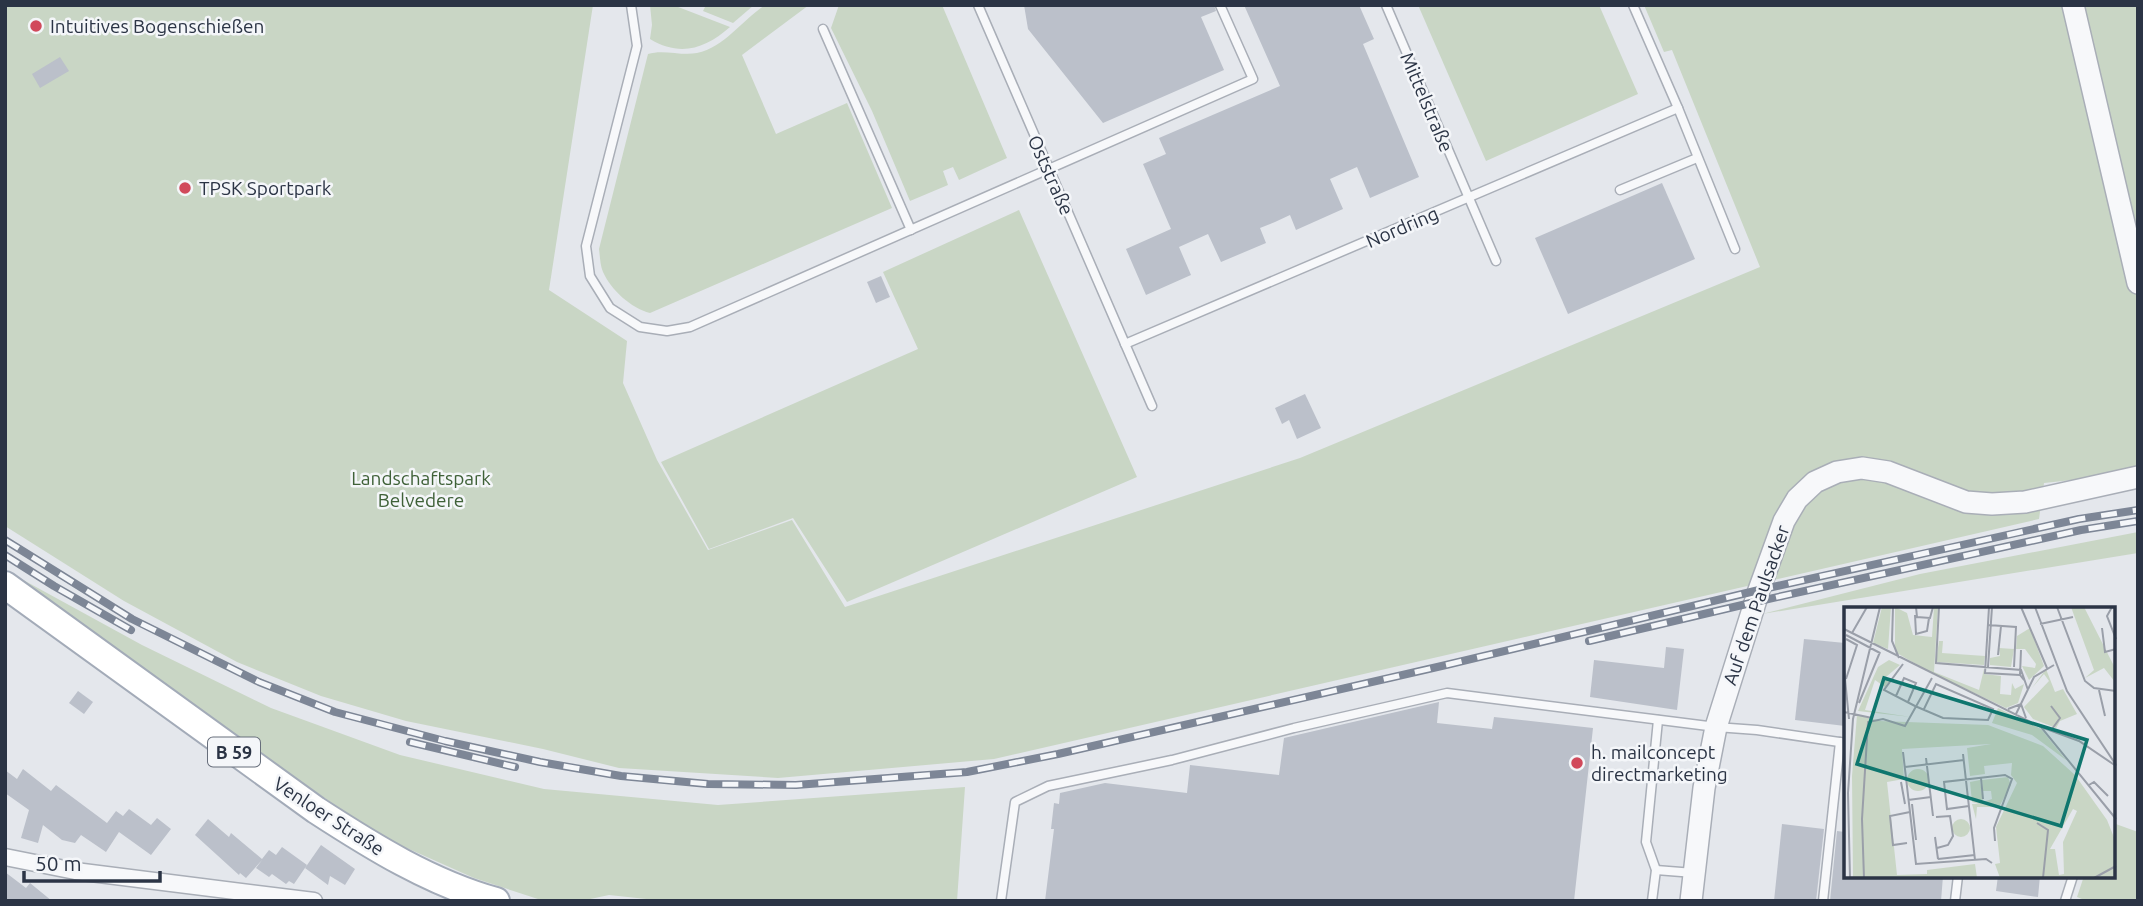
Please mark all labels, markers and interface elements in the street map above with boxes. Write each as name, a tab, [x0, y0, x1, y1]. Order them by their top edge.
place label: Intuitives Bogenschießen	[50, 15, 264, 37]
marker: Intuitives Bogenschießen	[28, 18, 44, 34]
street label: Mittelstraße	[1396, 49, 1458, 155]
street label: Oststraße	[1024, 132, 1078, 218]
place label: TPSK Sportpark	[199, 177, 332, 199]
marker: TPSK Sportpark	[177, 180, 193, 196]
street label: Nordring	[1362, 202, 1442, 252]
park label: Landschaftspark Belvedere	[351, 467, 491, 511]
street label: Auf dem Paulsacker	[1718, 522, 1794, 688]
inset map	[1844, 607, 2115, 878]
road number: B 59	[208, 738, 260, 766]
place label: h. mailconcept directmarketing	[1591, 741, 1728, 785]
marker: h. mailconcept directmarketing	[1569, 755, 1585, 771]
street label: Venloer Straße	[270, 772, 388, 860]
scale bar	[24, 839, 161, 883]
text: 50 m	[35, 851, 82, 875]

